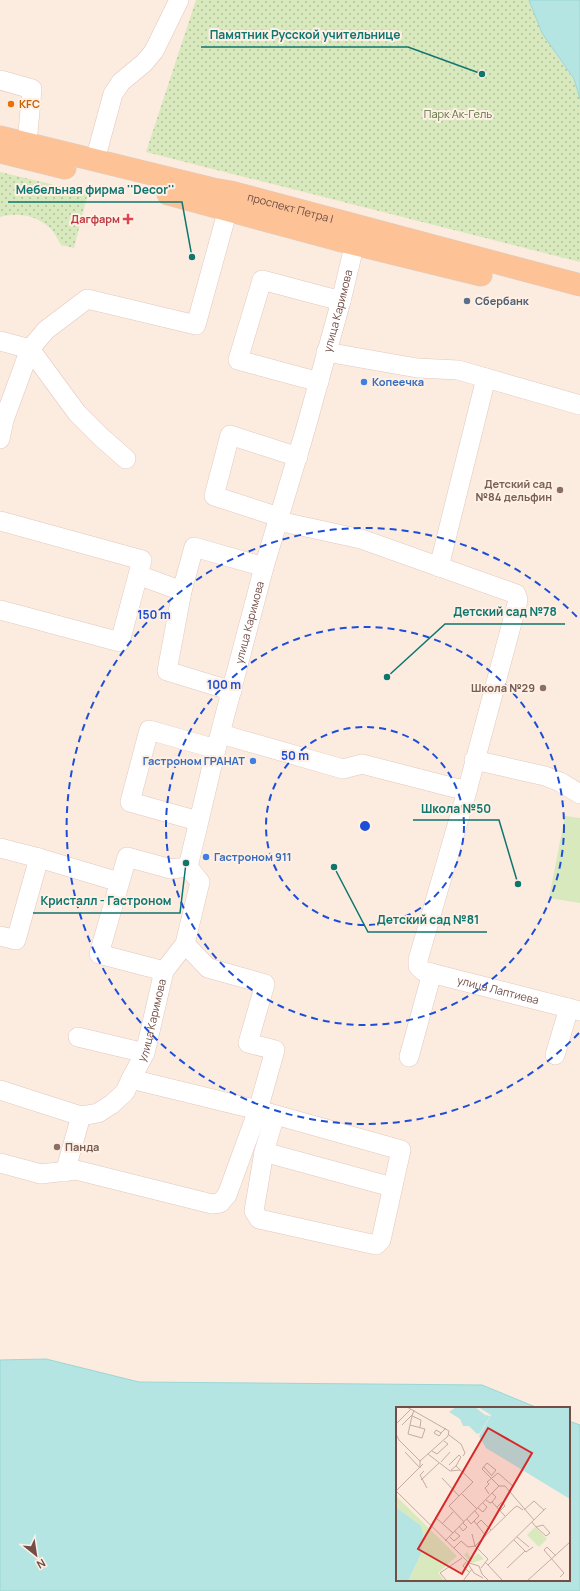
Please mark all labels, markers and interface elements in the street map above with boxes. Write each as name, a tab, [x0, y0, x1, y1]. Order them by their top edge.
callout: Памятник Русской учительнице	[201, 23, 408, 47]
text: Памятник Русской учительнице	[210, 26, 400, 43]
place label: KFC	[19, 96, 40, 111]
marker: KFC	[6, 99, 16, 109]
park label: Парк Ак-Гель	[424, 106, 492, 121]
callout: Мебельная фирма ''Decor''	[8, 178, 182, 202]
text: Мебельная фирма ''Decor''	[16, 181, 174, 198]
street label: проспект Петра I	[246, 189, 335, 226]
place label: Дагфарм	[71, 211, 120, 226]
marker: Дагфарм	[123, 214, 133, 224]
street label: улица Каримова	[319, 268, 355, 354]
place label: Сбербанк	[475, 293, 530, 308]
marker: Сбербанк	[462, 296, 472, 306]
place label: Копеечка	[372, 374, 424, 389]
marker: Копеечка	[359, 377, 369, 387]
place label: Детский сад №84 дельфин	[476, 476, 552, 504]
marker: Детский сад №84 дельфин	[555, 485, 565, 495]
street label: улица Каримова	[231, 579, 267, 665]
callout: Детский сад №78	[445, 600, 565, 624]
text: Детский сад №78	[453, 603, 557, 620]
text: 150 m	[137, 606, 171, 623]
text: 100 m	[207, 676, 241, 693]
place label: Школа №29	[471, 680, 535, 695]
marker: Школа №29	[538, 683, 548, 693]
text: 50 m	[281, 747, 309, 764]
place label: Гастроном ГРАНАТ	[143, 753, 245, 768]
marker: Гастроном ГРАНАТ	[248, 756, 258, 766]
callout: Школа №50	[413, 796, 499, 820]
text: Школа №50	[421, 800, 491, 817]
centre of rings	[358, 819, 372, 833]
place label: Гастроном 911	[214, 849, 292, 864]
marker: Гастроном 911	[201, 852, 211, 862]
callout: Кристалл - Гастроном	[33, 889, 180, 913]
text: Кристалл - Гастроном	[40, 892, 172, 909]
callout: Детский сад №81	[368, 908, 487, 932]
text: Детский сад №81	[377, 911, 479, 928]
street label: улица Лаптиева	[456, 972, 541, 1007]
street label: улица Каримова	[134, 977, 169, 1064]
place label: Панда	[65, 1139, 99, 1154]
marker: Панда	[52, 1142, 62, 1152]
inset map	[396, 1407, 570, 1581]
north arrow	[16, 1535, 56, 1575]
text: N	[34, 1556, 48, 1573]

